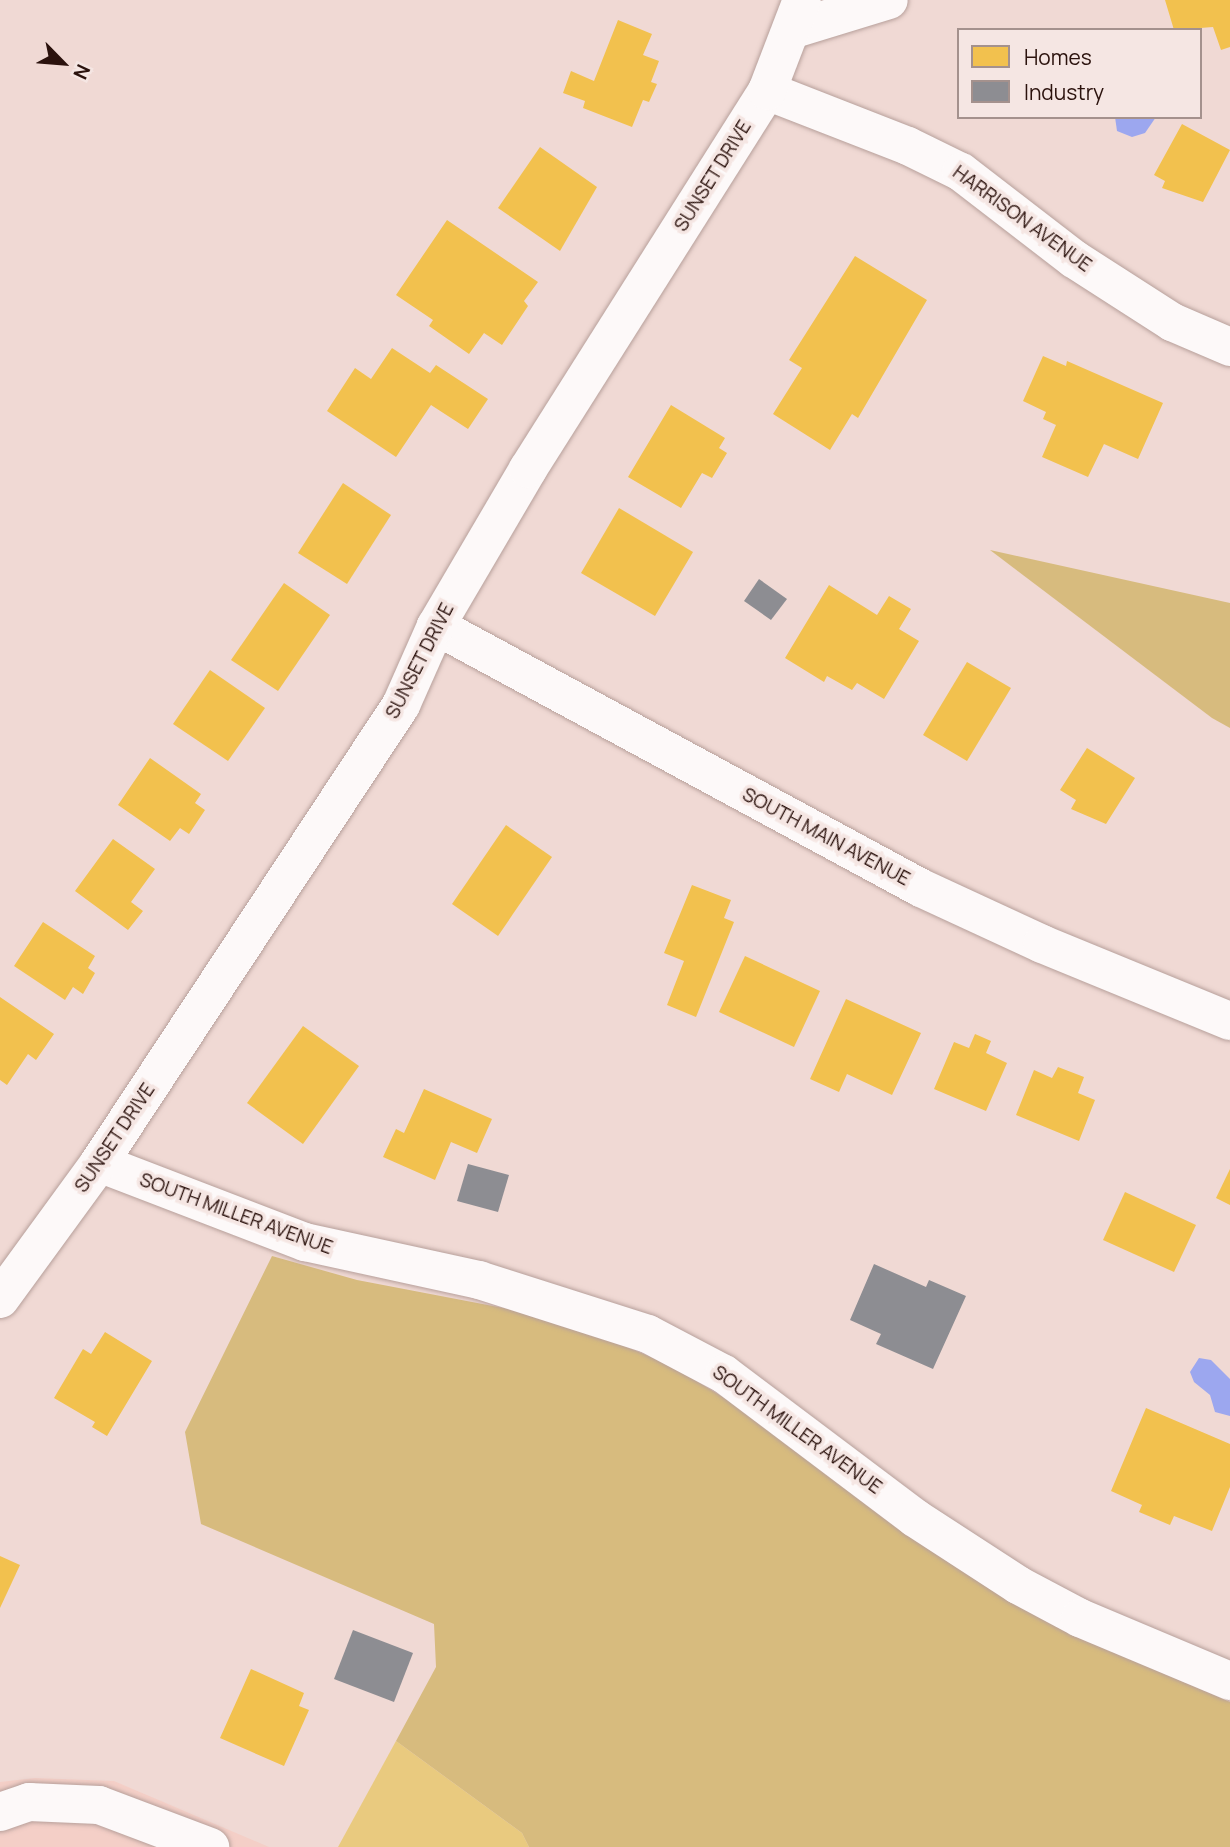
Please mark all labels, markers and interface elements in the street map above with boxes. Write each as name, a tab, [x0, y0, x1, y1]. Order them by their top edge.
north arrow	[28, 28, 98, 98]
legend	[957, 28, 1202, 119]
text: Homes	[1024, 43, 1092, 71]
text: N	[67, 60, 97, 84]
text: Industry	[1024, 78, 1104, 106]
street label: SUNSET DRIVE	[670, 116, 756, 236]
street label: HARRISON AVENUE	[948, 161, 1096, 277]
street label: SUNSET DRIVE	[381, 599, 459, 723]
street label: SOUTH MAIN AVENUE	[738, 783, 914, 891]
street label: SUNSET DRIVE	[70, 1079, 160, 1197]
street label: SOUTH MILLER AVENUE	[136, 1168, 336, 1260]
street label: SOUTH MILLER AVENUE	[708, 1361, 886, 1499]

